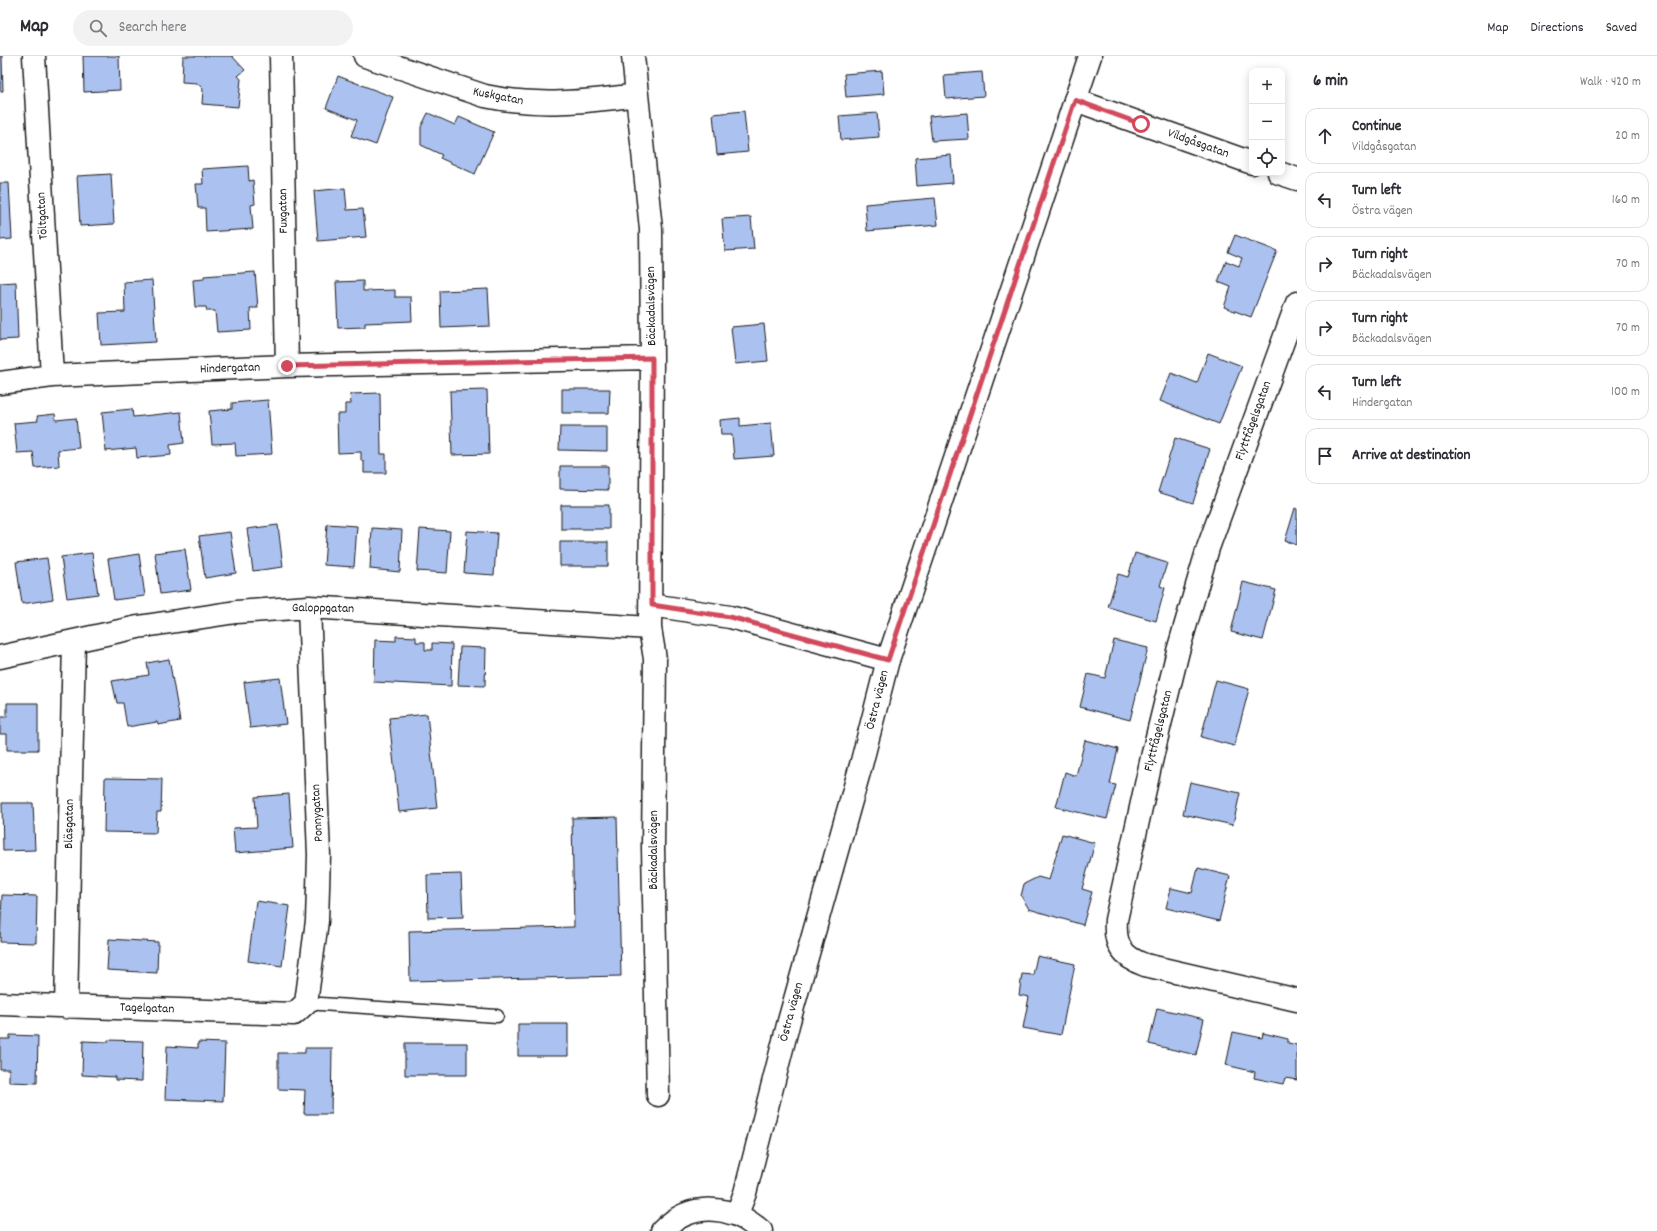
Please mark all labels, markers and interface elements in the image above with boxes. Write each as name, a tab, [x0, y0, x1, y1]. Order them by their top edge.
search box	[73, 10, 353, 46]
text: Map	[20, 14, 49, 41]
icon: search	[87, 17, 109, 39]
text: Search here	[119, 17, 187, 39]
text: Map	[1487, 18, 1509, 38]
text: Directions	[1531, 18, 1584, 38]
text: Saved	[1606, 18, 1637, 38]
map controls	[1249, 68, 1285, 176]
button: +	[1249, 68, 1285, 104]
text: 6 min	[1313, 70, 1348, 94]
text: Walk · 420 m	[1580, 73, 1641, 92]
street label: Kuskgatan	[471, 83, 525, 111]
button: −	[1249, 104, 1285, 140]
route start	[1132, 115, 1150, 133]
text: Continue	[1352, 116, 1401, 138]
street label: Vildgåsgatan	[1165, 124, 1231, 164]
icon: ahead	[1314, 125, 1336, 147]
text: 20 m	[1615, 127, 1640, 146]
text: Vildgåsgatan	[1352, 138, 1416, 157]
button: locate	[1249, 140, 1285, 176]
text: Turn left	[1352, 180, 1401, 202]
street label: Fuxgatan	[274, 188, 294, 234]
icon: left	[1314, 189, 1336, 211]
text: 160 m	[1612, 191, 1640, 210]
street label: Töltgatan	[32, 192, 54, 240]
text: Östra vägen	[1352, 202, 1413, 221]
text: Turn right	[1352, 244, 1408, 266]
icon: right	[1314, 253, 1336, 275]
text: 70 m	[1616, 255, 1640, 274]
street label: Bäckadalsvägen	[642, 266, 662, 346]
text: Bäckadalsvägen	[1352, 266, 1431, 285]
text: Turn right	[1352, 308, 1408, 330]
icon: right	[1314, 317, 1336, 339]
text: 70 m	[1616, 319, 1640, 338]
text: Bäckadalsvägen	[1352, 330, 1431, 349]
route end	[278, 357, 296, 375]
street label: Hindergatan	[199, 358, 261, 380]
text: Turn left	[1352, 372, 1401, 394]
street label: Flyttfågelsgatan	[1231, 379, 1277, 463]
icon: left	[1314, 381, 1336, 403]
text: 100 m	[1611, 383, 1640, 402]
text: Hindergatan	[1352, 394, 1412, 413]
icon: arrive	[1314, 445, 1336, 467]
text: Arrive at destination	[1352, 445, 1470, 467]
street label: Galoppgatan	[292, 599, 354, 619]
street label: Östra vägen	[861, 668, 895, 732]
street label: Flyttfågelsgatan	[1140, 688, 1178, 774]
street label: Ponnygatan	[307, 784, 329, 842]
street label: Bläsgatan	[60, 799, 80, 849]
street label: Bäckadalsvägen	[645, 810, 664, 890]
street label: Östra vägen	[775, 980, 809, 1044]
street label: Tagelgatan	[119, 999, 175, 1019]

